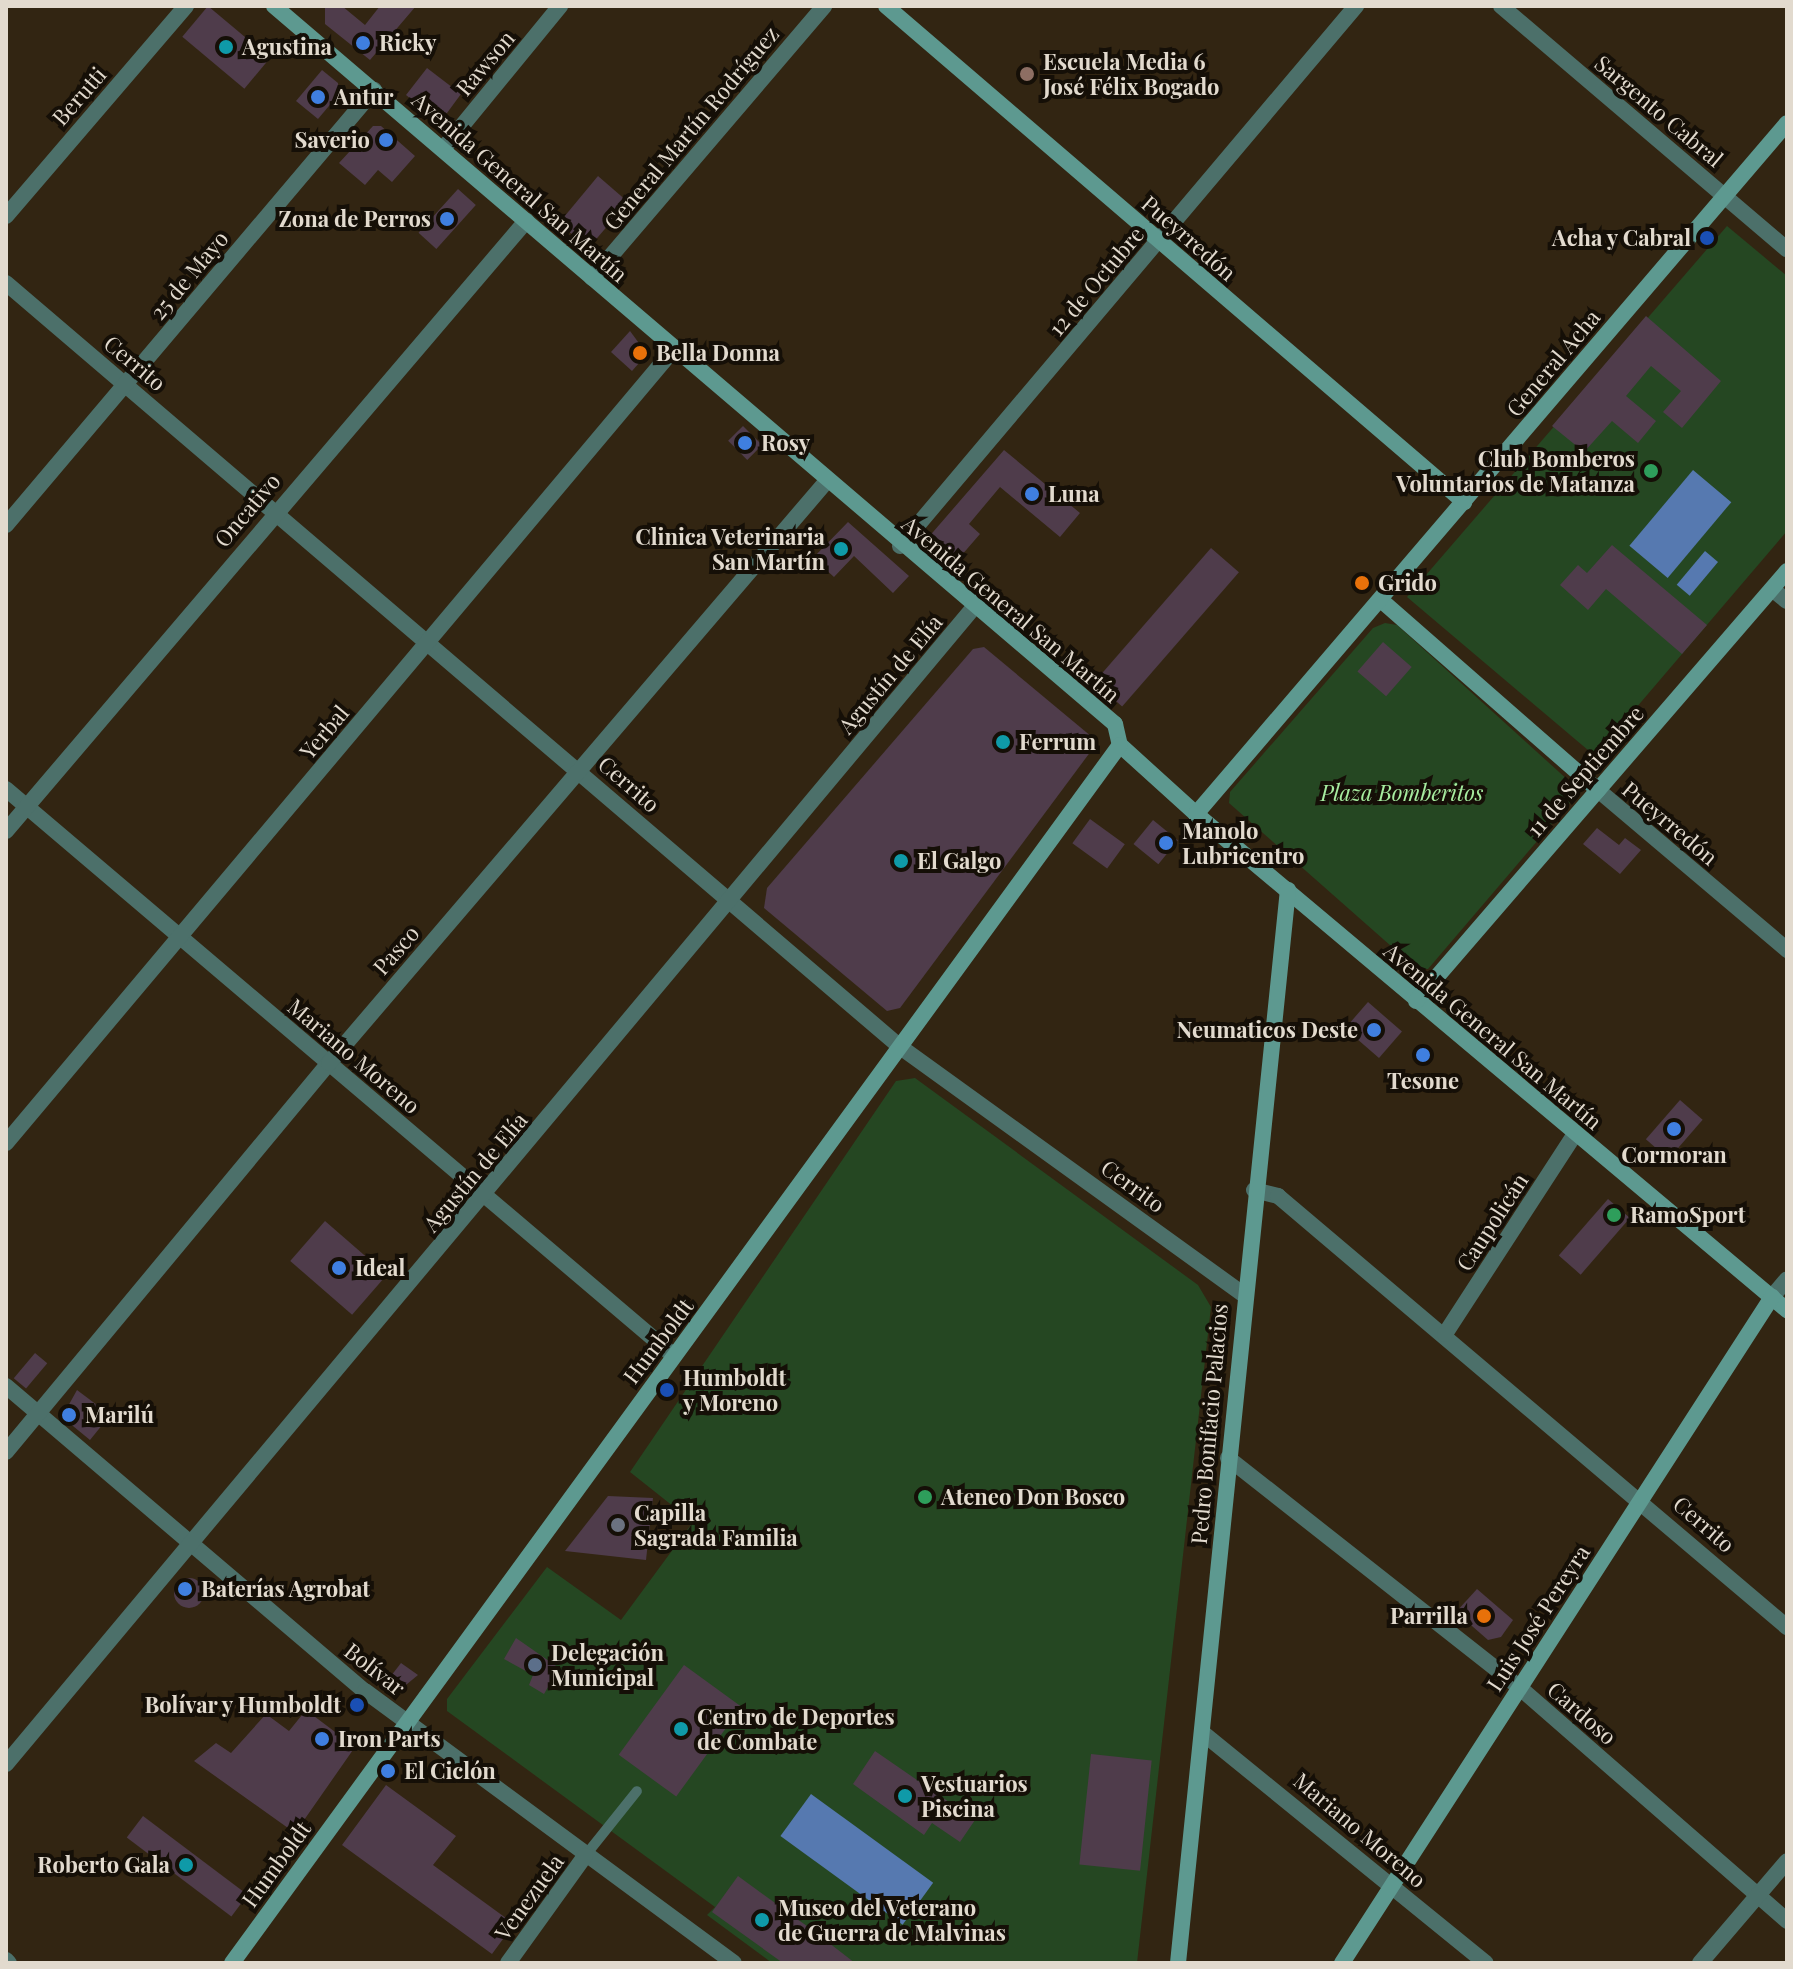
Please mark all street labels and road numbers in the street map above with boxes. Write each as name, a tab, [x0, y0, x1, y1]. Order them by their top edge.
street label: General Martín Rodríguez	[598, 21, 784, 235]
street label: Rawson	[450, 25, 520, 101]
street label: Sargento Cabral	[1590, 50, 1728, 172]
street label: Berutti	[47, 61, 111, 131]
street label: Avenida General San Martín	[407, 86, 633, 288]
street label: Pueyrredón	[1137, 190, 1241, 286]
street label: 12 de Octubre	[1043, 221, 1149, 341]
street label: 25 de Mayo	[144, 225, 234, 325]
street label: General Acha	[1501, 304, 1605, 422]
street label: Cerrito	[99, 330, 171, 396]
street label: Oncativo	[209, 468, 285, 552]
street label: Avenida General San Martín	[897, 510, 1125, 708]
street label: Agustín de Elía	[833, 609, 947, 739]
street label: Yerbal	[294, 700, 354, 764]
street label: 11 de Septiembre	[1521, 700, 1649, 842]
street label: Cerrito	[593, 750, 665, 818]
street label: Pueyrredón	[1617, 776, 1723, 870]
street label: Pasco	[368, 920, 424, 980]
street label: Avenida General San Martín	[1379, 937, 1607, 1135]
street label: Mariano Moreno	[283, 993, 425, 1119]
street label: Agustín de Elía	[418, 1107, 532, 1237]
street label: Cerrito	[1096, 1154, 1170, 1218]
street label: Caupolicán	[1451, 1168, 1533, 1276]
street label: Humboldt	[617, 1293, 699, 1389]
street label: Pedro Bonifacio Palacios	[1185, 1302, 1233, 1546]
street label: Cerrito	[1668, 1490, 1740, 1558]
street label: Luis José Pereyra	[1481, 1540, 1595, 1696]
street label: Bolívar	[339, 1637, 411, 1701]
street label: Cardoso	[1542, 1676, 1622, 1750]
street label: Mariano Moreno	[1289, 1767, 1431, 1893]
street label: Humboldt	[236, 1816, 316, 1912]
street label: Venezuela	[489, 1849, 569, 1945]

